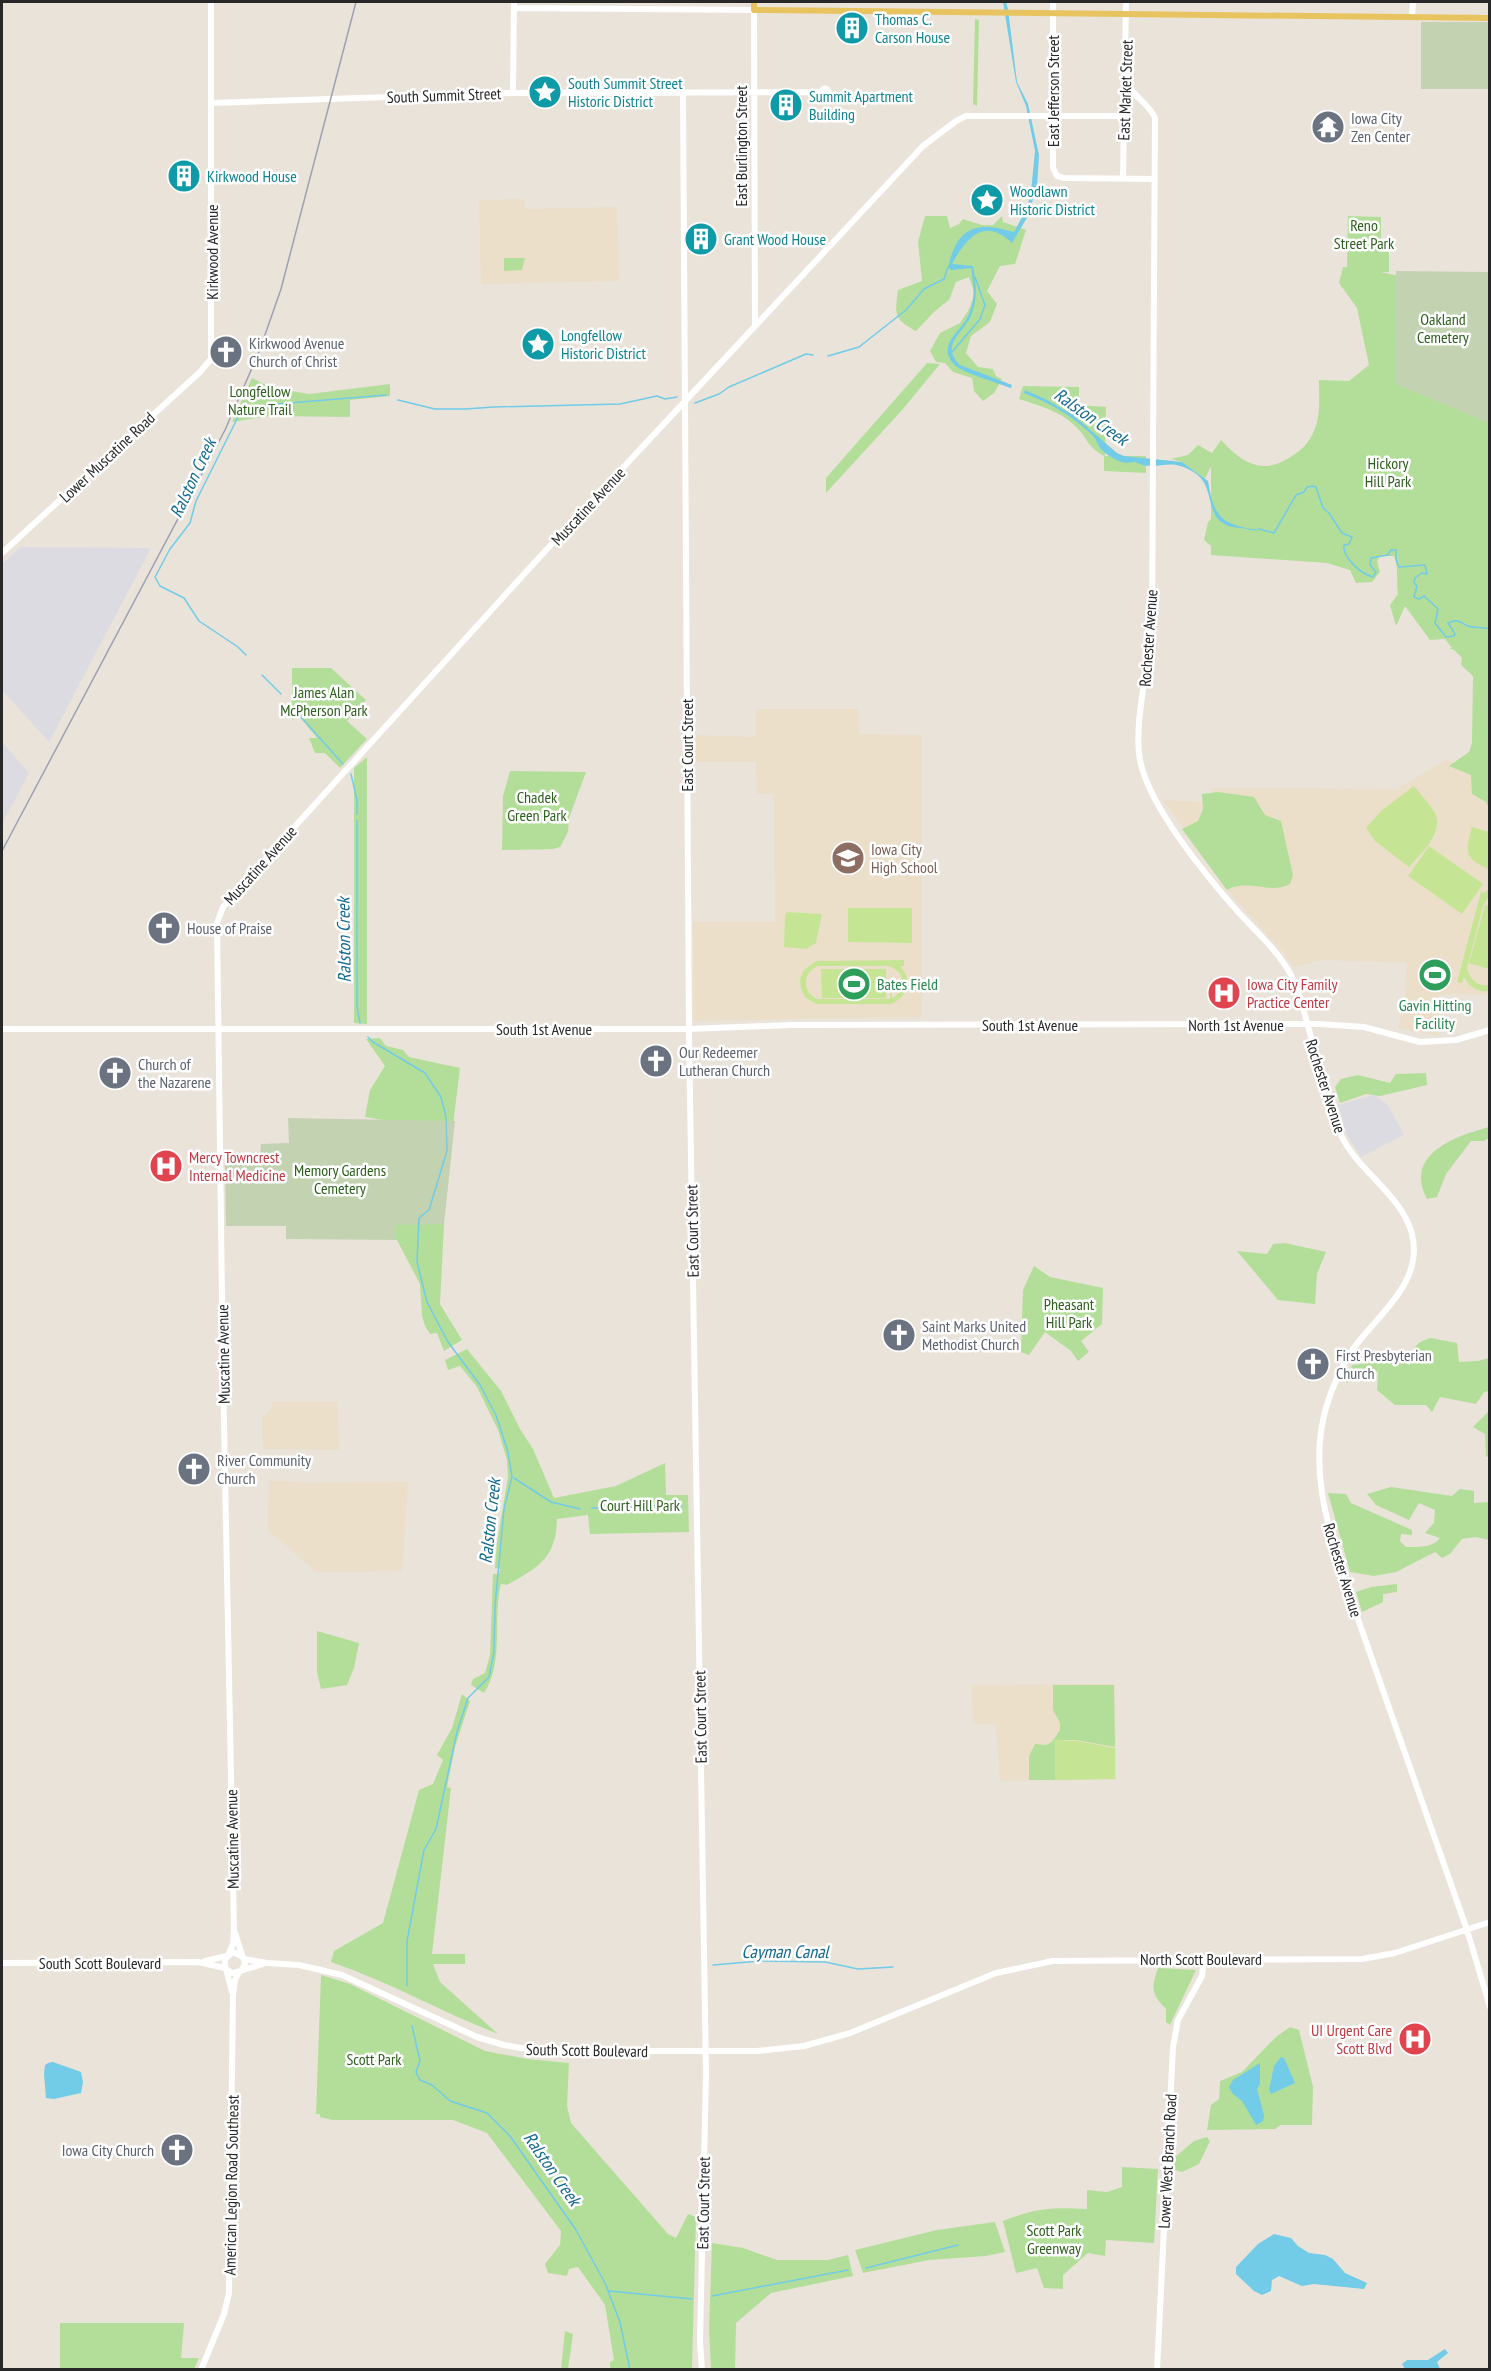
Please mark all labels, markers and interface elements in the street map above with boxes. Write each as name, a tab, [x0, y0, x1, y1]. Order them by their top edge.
place label: Thomas C. Carson House	[875, 9, 950, 47]
building icon: Thomas C. Carson House	[834, 10, 870, 46]
street label: East Jefferson Street	[1043, 34, 1063, 147]
street label: East Market Street	[1113, 39, 1137, 141]
place label: South Summit Street Historic District	[568, 73, 683, 111]
place icon: South Summit Street Historic District	[527, 74, 563, 110]
street label: South Summit Street	[386, 83, 502, 107]
street label: East Burlington Street	[731, 85, 751, 207]
place label: Summit Apartment Building	[809, 86, 914, 124]
building icon: Summit Apartment Building	[768, 87, 804, 123]
place label: Iowa City Zen Center	[1351, 108, 1411, 146]
temple icon: Iowa City Zen Center	[1310, 109, 1346, 145]
building icon: Kirkwood House	[166, 158, 202, 194]
place label: Kirkwood House	[207, 166, 297, 186]
place label: Woodlawn Historic District	[1010, 181, 1096, 219]
place icon: Woodlawn Historic District	[969, 182, 1005, 218]
street label: Kirkwood Avenue	[202, 204, 222, 300]
park label: Reno Street Park	[1334, 215, 1395, 253]
building icon: Grant Wood House	[683, 221, 719, 257]
place label: Grant Wood House	[724, 229, 826, 249]
park label: Oakland Cemetery	[1417, 309, 1469, 347]
place label: Longfellow Historic District	[561, 325, 647, 363]
place icon: Longfellow Historic District	[520, 326, 556, 362]
place label: Kirkwood Avenue Church of Christ	[249, 333, 344, 371]
church icon: Kirkwood Avenue Church of Christ	[208, 334, 244, 370]
park label: Longfellow Nature Trail	[228, 381, 292, 419]
water label: Ralston Creek	[1050, 383, 1134, 452]
street label: Lower Muscatine Road	[55, 408, 159, 506]
water label: Ralston Creek	[164, 433, 222, 521]
park label: Hickory Hill Park	[1365, 453, 1412, 491]
street label: Muscatine Avenue	[547, 463, 629, 549]
street label: Rochester Avenue	[1135, 589, 1161, 687]
park label: James Alan McPherson Park	[280, 682, 369, 720]
street label: East Court Street	[677, 698, 697, 791]
park label: Chadek Green Park	[507, 787, 568, 825]
street label: Muscatine Avenue	[219, 821, 301, 909]
place label: Iowa City High School	[871, 839, 938, 877]
school or university icon: Iowa City High School	[830, 840, 866, 876]
water label: Ralston Creek	[331, 895, 356, 983]
church icon: House of Praise	[146, 910, 182, 946]
place label: House of Praise	[187, 918, 272, 938]
sports icon: Gavin Hitting Facility	[1417, 957, 1453, 993]
sports icon: Bates Field	[836, 966, 872, 1002]
place label: Bates Field	[877, 974, 938, 994]
place label: Iowa City Family Practice Center	[1247, 974, 1337, 1012]
hospital icon: Iowa City Family Practice Center	[1206, 975, 1242, 1011]
place label: Gavin Hitting Facility	[1399, 995, 1471, 1033]
street label: South 1st Avenue	[982, 1015, 1078, 1035]
street label: North 1st Avenue	[1188, 1015, 1284, 1035]
street label: South 1st Avenue	[496, 1019, 592, 1039]
street label: Rochester Avenue	[1301, 1037, 1351, 1135]
place label: Our Redeemer Lutheran Church	[679, 1042, 770, 1080]
church icon: Our Redeemer Lutheran Church	[638, 1043, 674, 1079]
place label: Church of the Nazarene	[138, 1054, 211, 1092]
church icon: Church of the Nazarene	[97, 1055, 133, 1091]
place label: Mercy Towncrest Internal Medicine	[189, 1147, 286, 1185]
hospital icon: Mercy Towncrest Internal Medicine	[148, 1148, 184, 1184]
park label: Memory Gardens Cemetery	[294, 1160, 386, 1198]
street label: East Court Street	[681, 1184, 703, 1278]
park label: Pheasant Hill Park	[1044, 1294, 1095, 1332]
street label: Muscatine Avenue	[212, 1304, 234, 1404]
place label: Saint Marks United Methodist Church	[922, 1316, 1026, 1354]
church icon: Saint Marks United Methodist Church	[881, 1317, 917, 1353]
place label: First Presbyterian Church	[1336, 1345, 1432, 1383]
church icon: First Presbyterian Church	[1295, 1346, 1331, 1382]
place label: River Community Church	[217, 1450, 311, 1488]
church icon: River Community Church	[176, 1451, 212, 1487]
water label: Ralston Creek	[474, 1475, 506, 1564]
park label: Court Hill Park	[600, 1495, 681, 1515]
street label: Rochester Avenue	[1319, 1520, 1367, 1620]
street label: East Court Street	[689, 1670, 711, 1764]
street label: Muscatine Avenue	[221, 1789, 243, 1889]
water label: Cayman Canal	[741, 1940, 830, 1963]
street label: North Scott Boulevard	[1140, 1949, 1262, 1969]
street label: South Scott Boulevard	[39, 1953, 161, 1973]
place label: UI Urgent Care Scott Blvd	[1311, 2020, 1392, 2058]
hospital icon: UI Urgent Care Scott Blvd	[1397, 2021, 1433, 2057]
street label: South Scott Boulevard	[526, 2039, 648, 2061]
park label: Scott Park	[346, 2049, 402, 2069]
street label: Lower West Branch Road	[1153, 2093, 1181, 2229]
street label: American Legion Road Southeast	[219, 2094, 243, 2276]
water label: Ralston Creek	[519, 2127, 587, 2212]
church icon: Iowa City Church	[159, 2132, 195, 2168]
place label: Iowa City Church	[62, 2140, 154, 2160]
street label: East Court Street	[692, 2156, 714, 2250]
park label: Scott Park Greenway	[1026, 2220, 1082, 2258]

